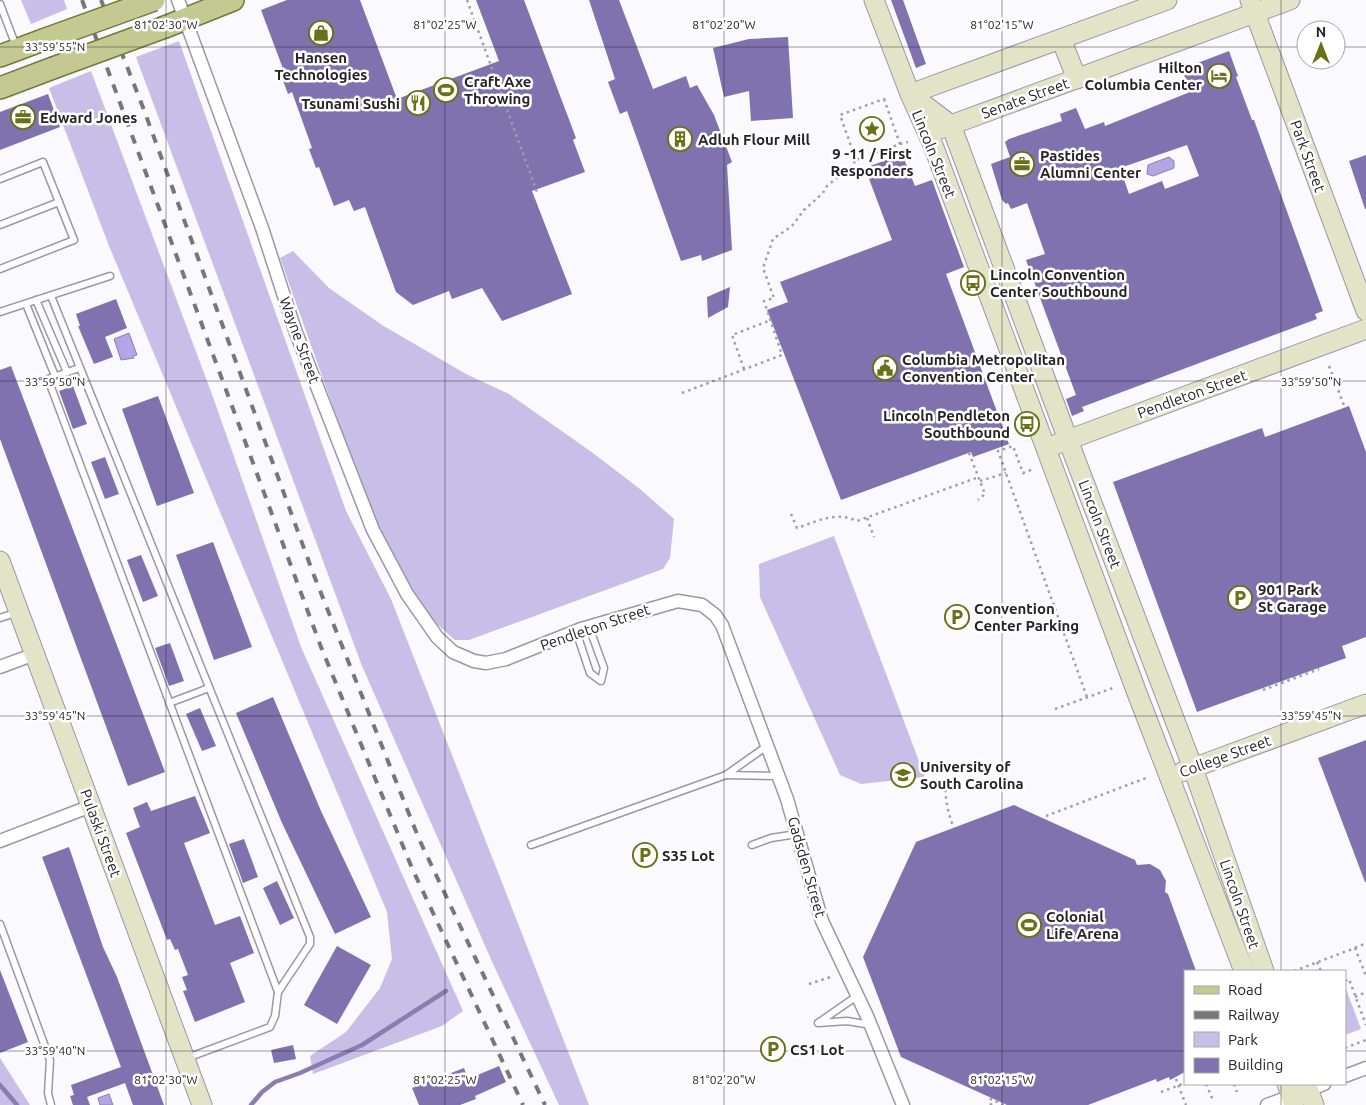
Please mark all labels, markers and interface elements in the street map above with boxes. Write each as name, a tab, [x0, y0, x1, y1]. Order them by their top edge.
text: 81°02'30"W	[134, 18, 198, 31]
text: 81°02'25"W	[413, 18, 477, 31]
text: 81°02'20"W	[692, 18, 756, 31]
text: 81°02'15"W	[970, 18, 1034, 31]
shop icon: Hansen Technologies	[308, 20, 334, 46]
north arrow	[1296, 20, 1346, 70]
text: N	[1316, 24, 1326, 40]
text: 33°59'55"N	[25, 40, 85, 53]
place label: Hansen Technologies	[275, 49, 367, 83]
place label: Hilton Columbia Center	[1085, 59, 1203, 93]
hotel icon: Hilton Columbia Center	[1206, 63, 1232, 89]
place label: Craft Axe Throwing	[464, 73, 531, 107]
street label: Senate Street	[979, 74, 1071, 122]
sports icon: Craft Axe Throwing	[433, 77, 459, 103]
restaurant icon: Tsunami Sushi	[405, 90, 431, 116]
place label: Tsunami Sushi	[301, 95, 400, 112]
office icon: Edward Jones	[10, 104, 36, 130]
street label: Lincoln Street	[909, 108, 959, 201]
place label: Edward Jones	[40, 109, 137, 126]
place icon: 9 -11 / First Responders	[859, 116, 885, 142]
street label: Park Street	[1287, 118, 1329, 194]
building icon: Adluh Flour Mill	[667, 126, 693, 152]
place label: Adluh Flour Mill	[698, 131, 811, 148]
place label: 9 -11 / First Responders	[831, 145, 913, 179]
place label: Pastides Alumni Center	[1040, 147, 1142, 181]
office icon: Pastides Alumni Center	[1009, 151, 1035, 177]
place label: Lincoln Convention Center Southbound	[990, 266, 1128, 300]
bus stop icon: Lincoln Convention Center Southbound	[960, 270, 986, 296]
street label: Wayne Street	[277, 294, 324, 386]
place label: Columbia Metropolitan Convention Center	[902, 351, 1065, 385]
public building icon: Columbia Metropolitan Convention Center	[872, 355, 898, 381]
street label: Pendleton Street	[1135, 366, 1249, 422]
text: 33°59'50"N	[25, 375, 85, 388]
text: 33°59'50"N	[1281, 375, 1341, 388]
place label: Lincoln Pendleton Southbound	[883, 407, 1010, 441]
bus stop icon: Lincoln Pendleton Southbound	[1014, 411, 1040, 437]
street label: Lincoln Street	[1075, 477, 1125, 571]
place label: 901 Park St Garage	[1258, 581, 1327, 615]
parking icon: 901 Park St Garage	[1227, 585, 1253, 611]
street label: Pendleton Street	[538, 600, 652, 654]
place label: Convention Center Parking	[974, 600, 1079, 634]
parking icon: Convention Center Parking	[944, 604, 970, 630]
text: 33°59'45"N	[25, 709, 85, 722]
text: 33°59'45"N	[1281, 709, 1341, 722]
street label: College Street	[1177, 732, 1273, 780]
place label: University of South Carolina	[920, 758, 1024, 792]
school or university icon: University of South Carolina	[890, 762, 916, 788]
street label: Pulaski Street	[77, 787, 125, 879]
street label: Gadsden Street	[785, 815, 830, 919]
parking icon: S35 Lot	[632, 842, 658, 868]
place label: S35 Lot	[662, 847, 715, 864]
street label: Lincoln Street	[1217, 857, 1263, 951]
place label: Colonial Life Arena	[1046, 908, 1119, 942]
sports icon: Colonial Life Arena	[1016, 912, 1042, 938]
legend	[1184, 970, 1346, 1085]
text: Road	[1228, 981, 1263, 998]
text: Railway	[1228, 1006, 1279, 1023]
text: Park	[1228, 1031, 1258, 1048]
parking icon: CS1 Lot	[760, 1036, 786, 1062]
place label: CS1 Lot	[790, 1041, 845, 1058]
text: 33°59'40"N	[25, 1044, 85, 1057]
text: Building	[1228, 1056, 1283, 1073]
text: 81°02'30"W	[134, 1073, 198, 1086]
text: 81°02'25"W	[413, 1073, 477, 1086]
text: 81°02'20"W	[692, 1073, 756, 1086]
text: 81°02'15"W	[970, 1073, 1034, 1086]

